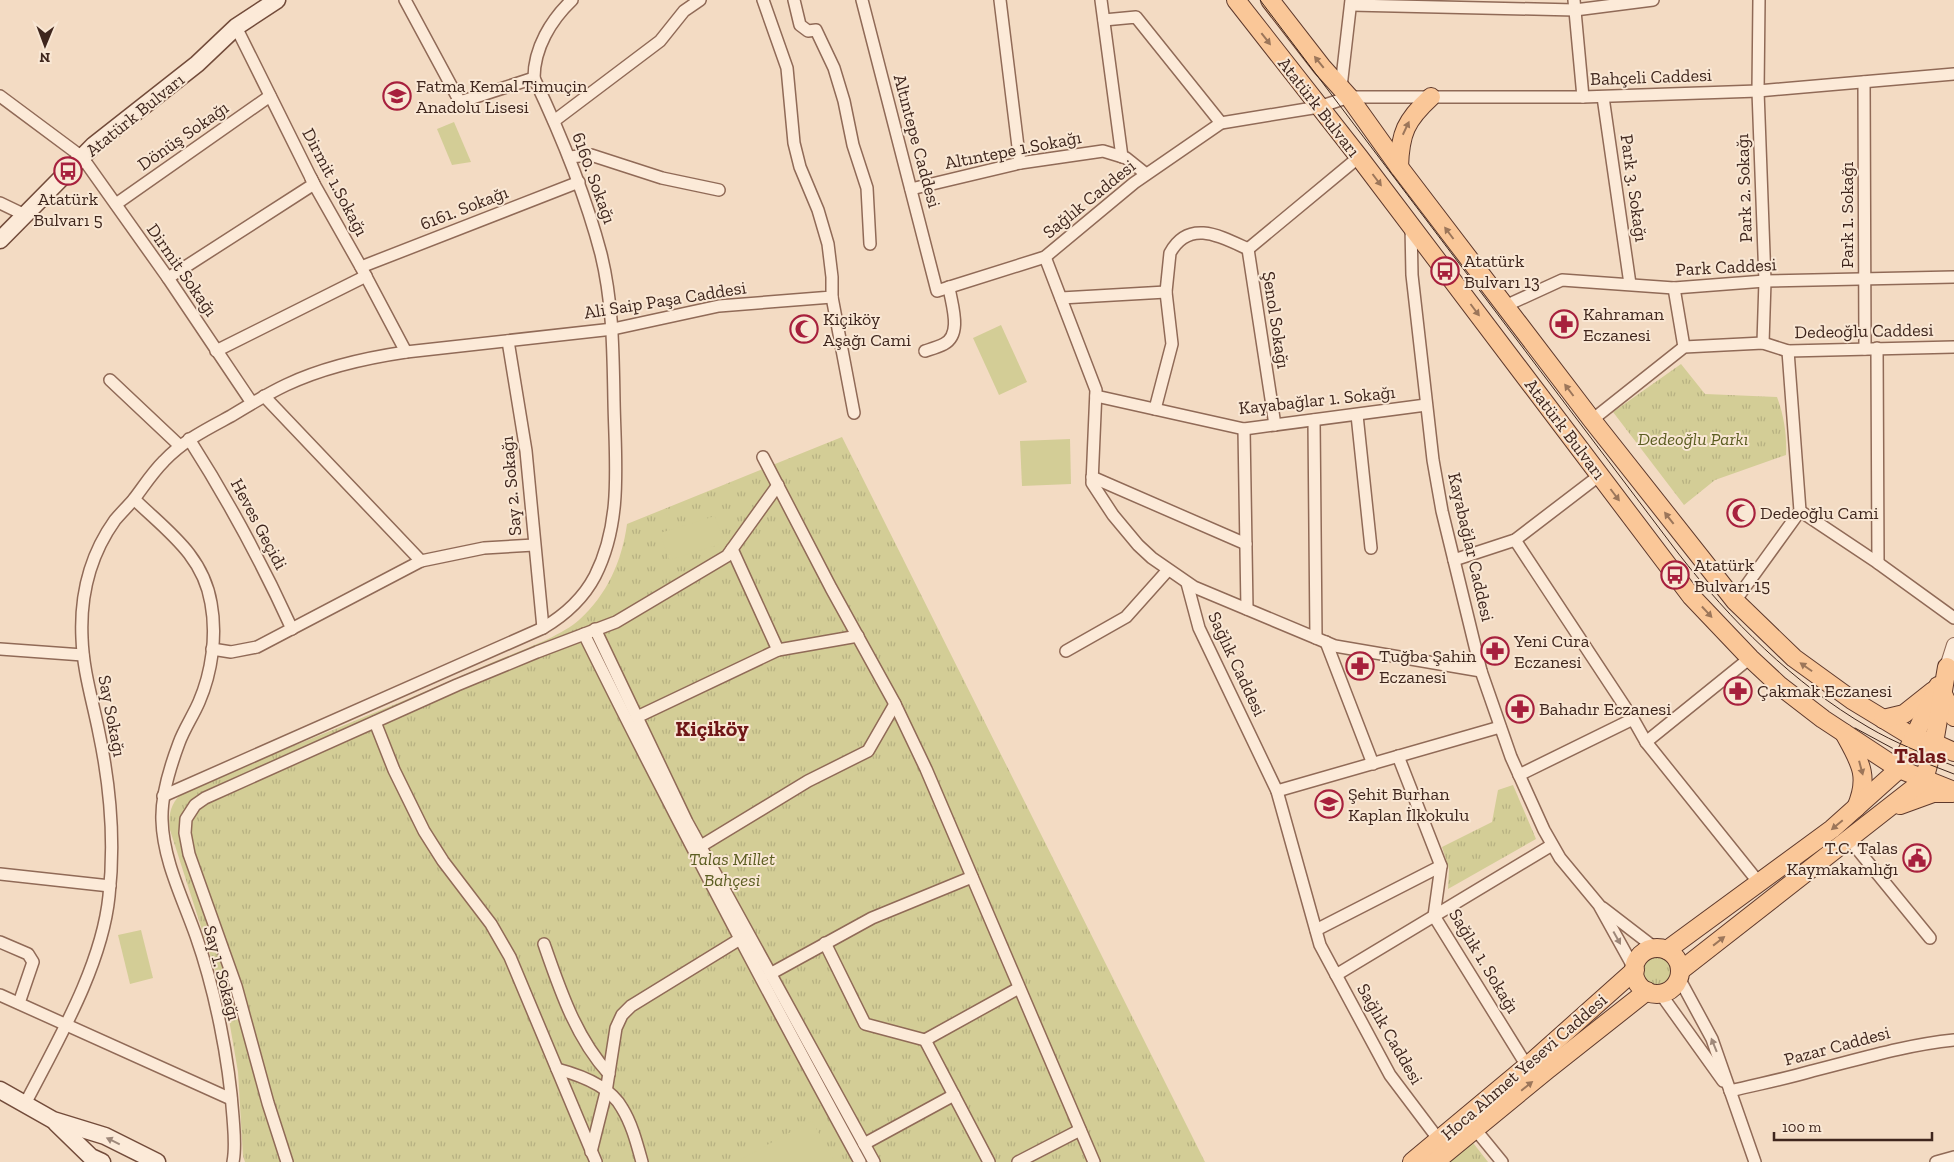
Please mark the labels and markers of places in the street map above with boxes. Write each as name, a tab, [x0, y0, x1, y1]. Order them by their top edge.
place label: Fatma Kemal Timuçin Anadolu Lisesi	[416, 75, 588, 118]
school or university icon: Fatma Kemal Timuçin Anadolu Lisesi	[382, 81, 412, 111]
bus stop icon: Atatürk Bulvarı 5	[53, 156, 83, 186]
place label: Atatürk Bulvarı 5	[33, 188, 103, 231]
place label: Atatürk Bulvarı 13	[1464, 250, 1540, 293]
bus stop icon: Atatürk Bulvarı 13	[1430, 256, 1460, 286]
place label: Kahraman Eczanesi	[1583, 303, 1665, 346]
place label: Kiçiköy Aşağı Cami	[823, 308, 911, 351]
pharmacy icon: Kahraman Eczanesi	[1549, 309, 1579, 339]
mosque icon: Kiçiköy Aşağı Cami	[789, 314, 819, 344]
mosque icon: Dedeoğlu Cami	[1726, 498, 1756, 528]
place label: Dedeoğlu Cami	[1760, 502, 1878, 524]
place label: Atatürk Bulvarı 15	[1694, 554, 1770, 597]
bus stop icon: Atatürk Bulvarı 15	[1660, 560, 1690, 590]
place label: Yeni Cura Eczanesi	[1513, 630, 1590, 673]
pharmacy icon: Yeni Cura Eczanesi	[1480, 636, 1510, 666]
place label: Tuğba Şahin Eczanesi	[1379, 645, 1477, 688]
pharmacy icon: Tuğba Şahin Eczanesi	[1345, 651, 1375, 681]
pharmacy icon: Çakmak Eczanesi	[1723, 676, 1753, 706]
place label: Çakmak Eczanesi	[1757, 680, 1892, 702]
pharmacy icon: Bahadır Eczanesi	[1505, 694, 1535, 724]
place label: Bahadır Eczanesi	[1539, 698, 1671, 720]
place label: Şehit Burhan Kaplan İlkokulu	[1348, 783, 1469, 826]
school or university icon: Şehit Burhan Kaplan İlkokulu	[1314, 789, 1344, 819]
place label: T.C. Talas Kaymakamlığı	[1786, 837, 1898, 880]
public building icon: T.C. Talas Kaymakamlığı	[1902, 843, 1932, 873]

